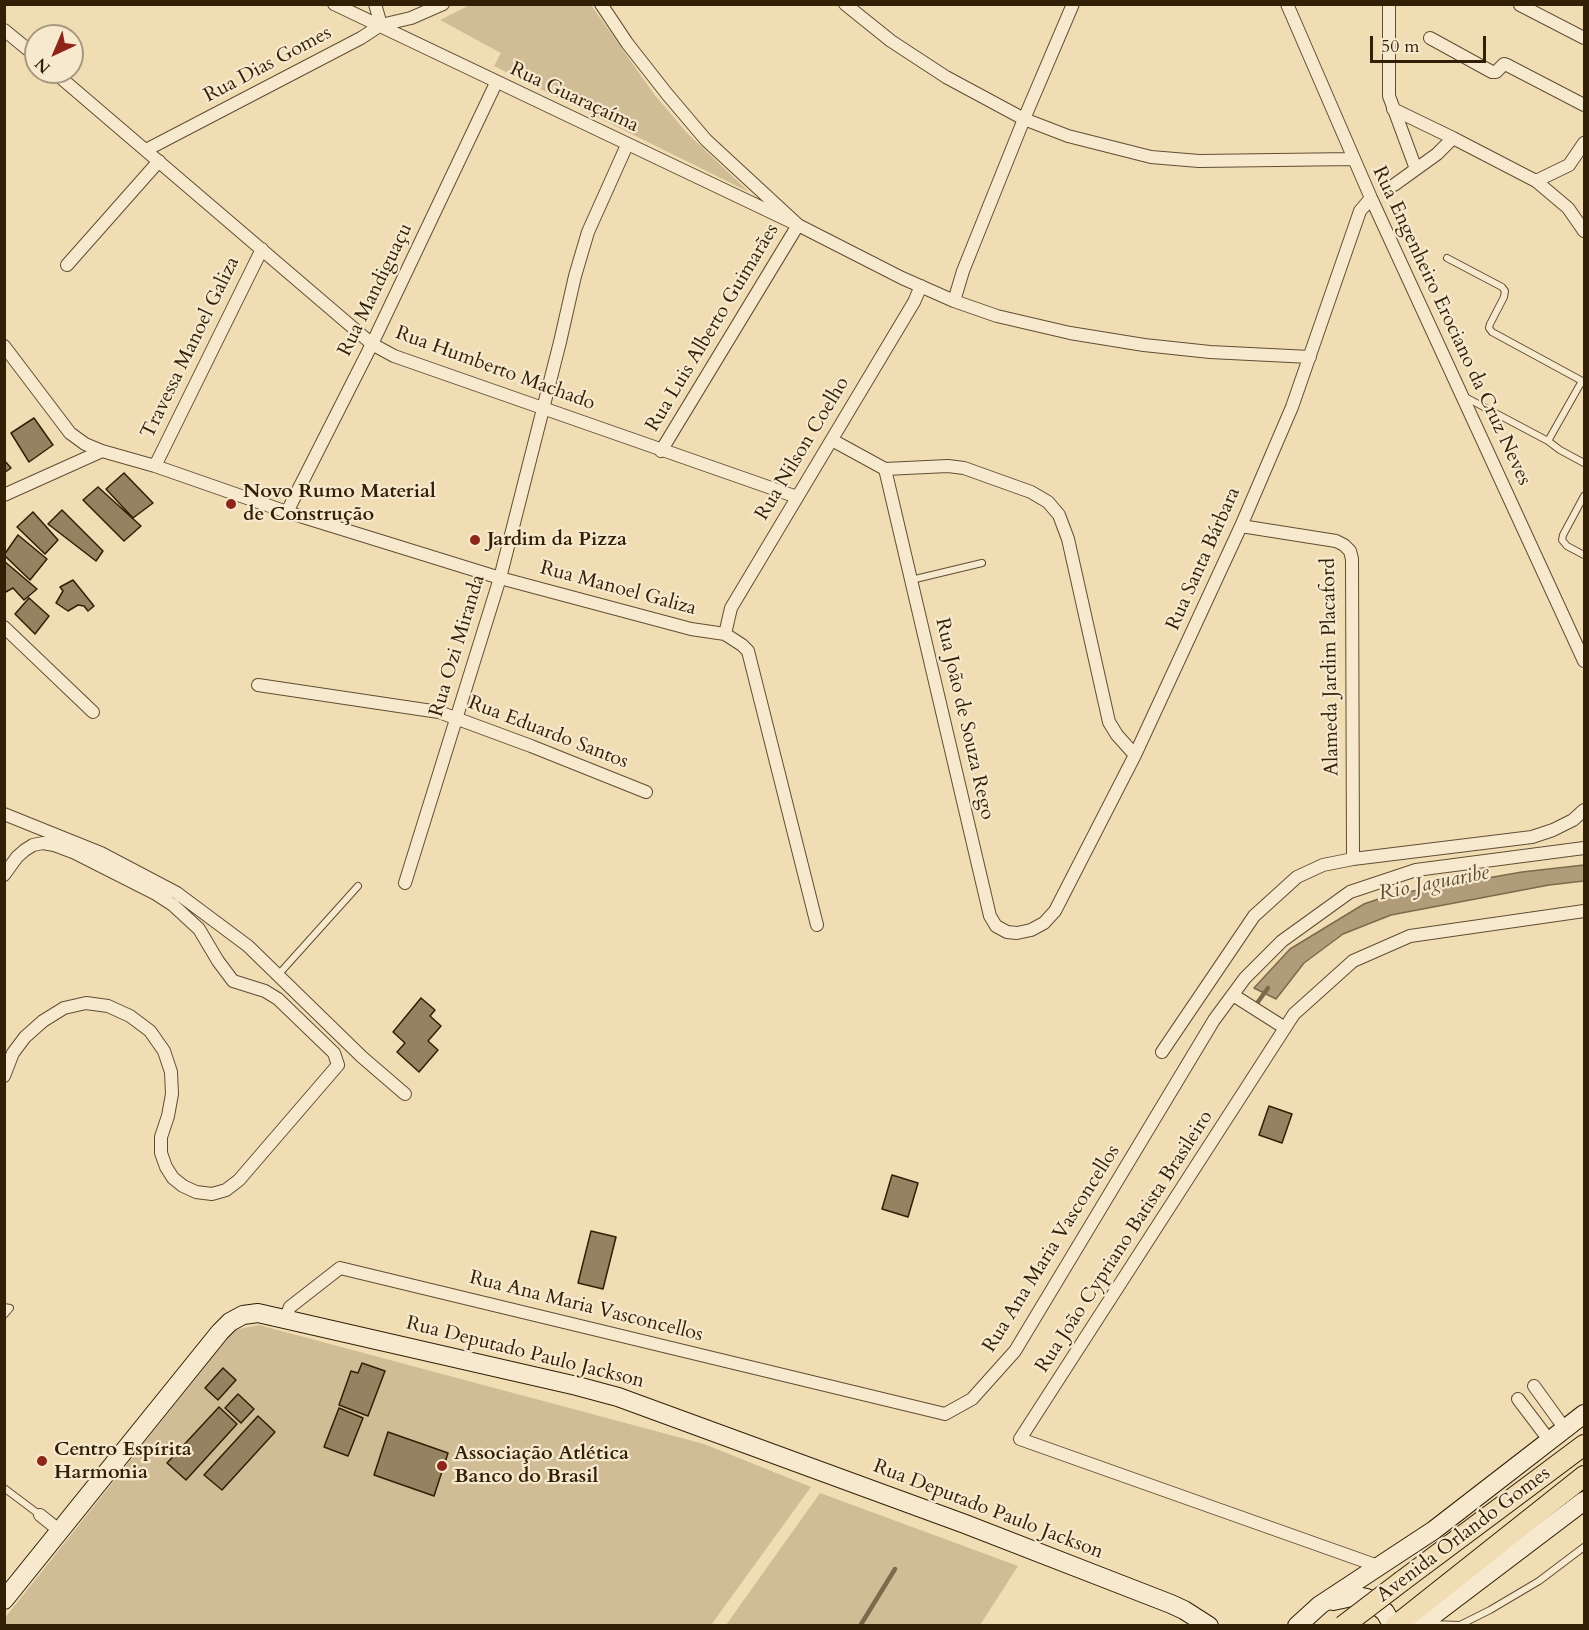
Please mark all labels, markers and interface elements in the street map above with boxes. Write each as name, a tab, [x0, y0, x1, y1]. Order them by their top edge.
street label: Rua Dias Gomes	[200, 21, 336, 109]
north arrow	[24, 24, 84, 84]
scale bar	[1373, 24, 1488, 62]
text: 50 m	[1381, 34, 1420, 59]
text: N	[30, 53, 56, 78]
street label: Rua Guaraçaíma	[506, 58, 642, 138]
street label: Rua Engenheiro Erociano da Cruz Neves	[1366, 163, 1536, 489]
street label: Rua Mandiguaçu	[333, 220, 419, 360]
street label: Rua Luis Alberto Guimarães	[641, 220, 785, 436]
street label: Travessa Manoel Galiza	[137, 253, 245, 443]
street label: Rua Humberto Machado	[392, 322, 598, 416]
street label: Rua Nilson Coelho	[751, 373, 855, 525]
place label: Novo Rumo Material de Construção	[243, 480, 436, 527]
street label: Rua Santa Bárbara	[1162, 484, 1246, 634]
marker: Novo Rumo Material de Construção	[224, 497, 238, 511]
place label: Jardim da Pizza	[487, 528, 627, 552]
marker: Jardim da Pizza	[468, 533, 482, 547]
street label: Rua Manoel Galiza	[537, 557, 699, 621]
street label: Alameda Jardim Placaford	[1317, 558, 1345, 776]
street label: Rua Ozi Miranda	[425, 572, 491, 720]
street label: Rua João de Souza Rego	[929, 616, 999, 822]
street label: Rua Eduardo Santos	[465, 691, 631, 775]
water label: Rio Jaguaribe	[1377, 861, 1491, 907]
street label: Rua João Cypriano Batista Brasileiro	[1031, 1106, 1219, 1378]
street label: Rua Ana Maria Vasconcellos	[978, 1141, 1126, 1357]
street label: Rua Ana Maria Vasconcellos	[467, 1266, 705, 1348]
street label: Rua Deputado Paulo Jackson	[404, 1312, 646, 1394]
place label: Centro Espírita Harmonia	[54, 1438, 192, 1485]
place label: Associação Atlética Banco do Brasil	[454, 1442, 629, 1489]
marker: Centro Espírita Harmonia	[35, 1454, 49, 1468]
street label: Rua Deputado Paulo Jackson	[870, 1455, 1106, 1565]
marker: Associação Atlética Banco do Brasil	[435, 1459, 449, 1473]
street label: Avenida Orlando Gomes	[1373, 1462, 1555, 1608]

